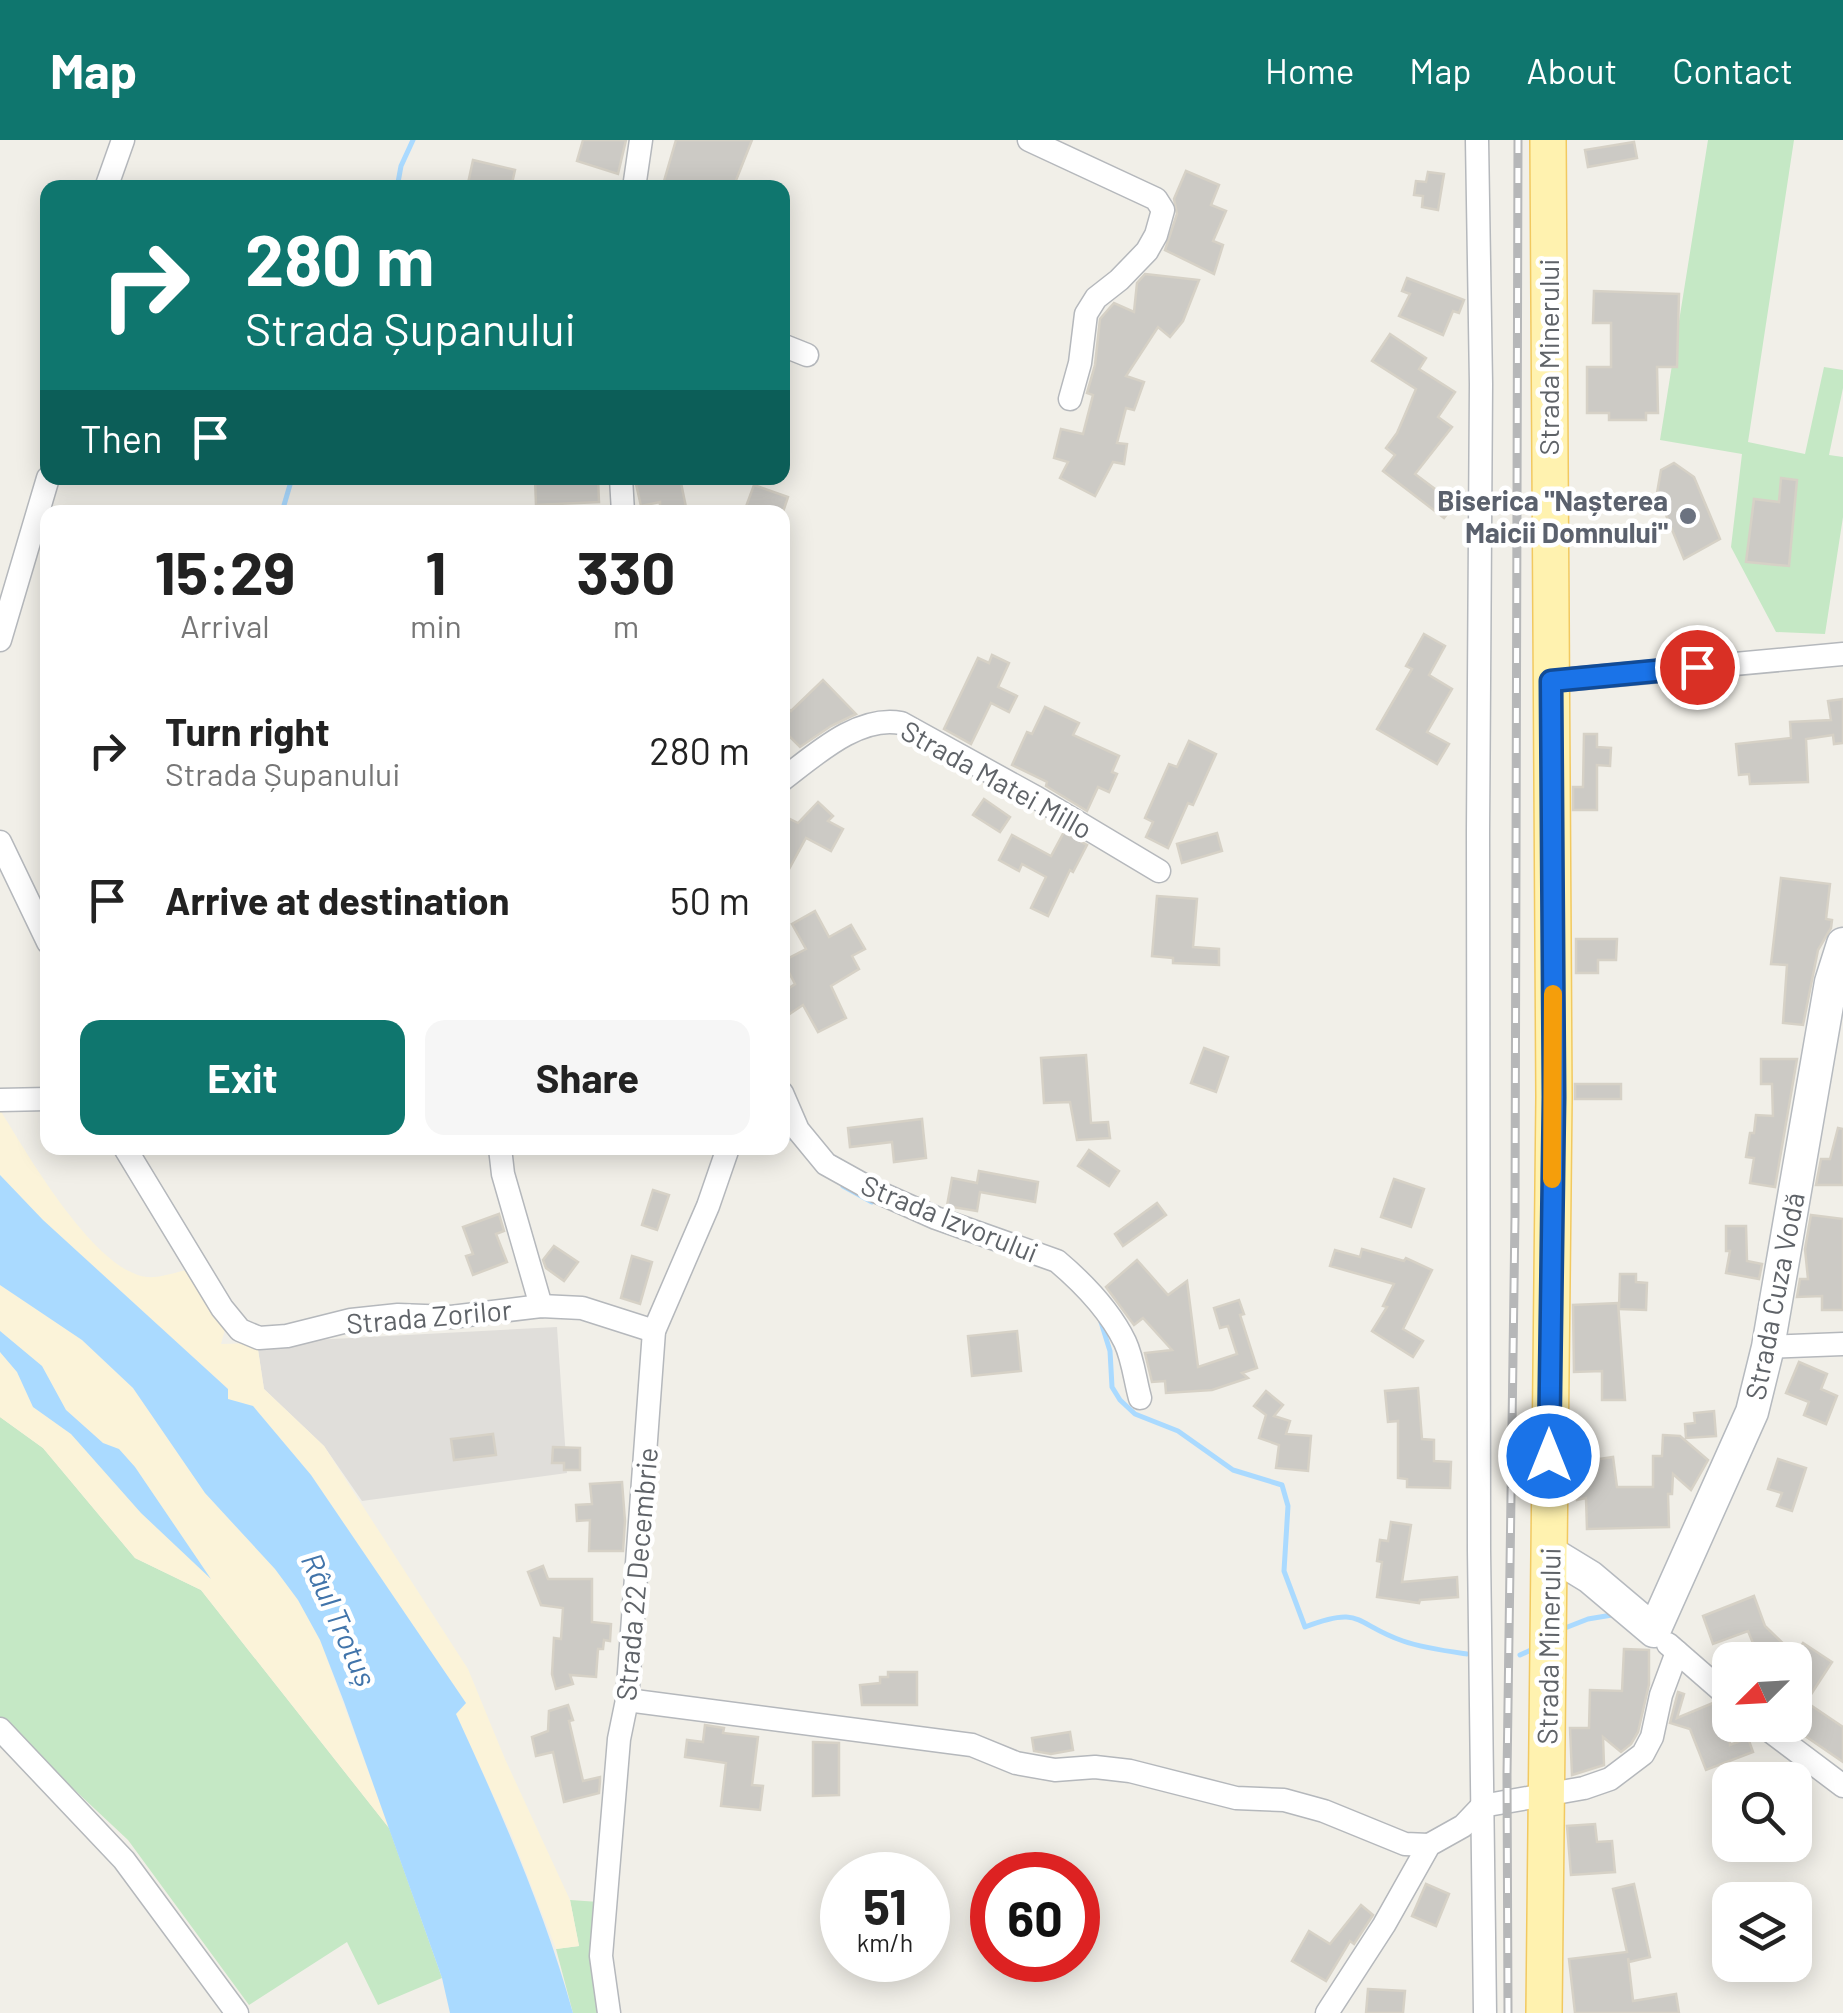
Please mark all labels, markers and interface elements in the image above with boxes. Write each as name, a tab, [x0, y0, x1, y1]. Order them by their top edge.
text: Map	[50, 41, 137, 99]
text: Home	[1265, 49, 1354, 91]
text: Map	[1409, 49, 1472, 91]
text: About	[1527, 49, 1617, 91]
text: Contact	[1672, 49, 1793, 91]
text: 280 m	[245, 216, 434, 300]
icon: right	[80, 220, 210, 350]
street label: Strada Minerului	[1531, 259, 1565, 455]
text: Strada Șupanului	[245, 301, 576, 355]
icon: arrive	[183, 410, 238, 465]
text: Then	[80, 415, 163, 461]
place label: Biserica "Nașterea Maicii Domnului"	[1437, 483, 1668, 549]
marker: Biserica "Nașterea Maicii Domnului"	[1677, 505, 1699, 527]
text: 15:29	[155, 535, 295, 607]
text: 1	[425, 535, 447, 607]
text: 330	[576, 535, 675, 607]
text: Arrival	[180, 606, 270, 644]
text: min	[410, 606, 462, 644]
text: m	[613, 606, 639, 644]
pin	[1655, 625, 1740, 710]
icon: arrive	[1670, 640, 1725, 695]
text: Turn right	[165, 708, 330, 754]
street label: Strada Matei Millo	[896, 712, 1098, 846]
icon: right	[80, 723, 135, 778]
text: 280 m	[649, 727, 750, 773]
text: Strada Șupanului	[165, 754, 400, 792]
icon: arrive	[80, 873, 135, 928]
text: Arrive at destination	[165, 877, 510, 923]
text: 50 m	[670, 877, 750, 923]
button: Exit	[80, 1020, 405, 1135]
button: Share	[425, 1020, 750, 1135]
street label: Strada Izvorului	[857, 1167, 1043, 1269]
street label: Strada Cuza Vodă	[1737, 1189, 1811, 1403]
street label: Strada Zorilor	[345, 1292, 513, 1340]
position arrow	[1497, 1404, 1601, 1508]
street label: Strada 22 Decembrie	[608, 1446, 664, 1702]
water label: Râul Trotuș	[295, 1547, 385, 1691]
street label: Strada Minerului	[1529, 1547, 1567, 1745]
north arrow	[1712, 1642, 1812, 1742]
map controls	[1712, 1642, 1812, 1982]
button: search	[1712, 1762, 1812, 1862]
speed limit sign: 60	[970, 1852, 1100, 1982]
text: 51	[863, 1875, 907, 1935]
button: layers	[1712, 1882, 1812, 1982]
text: km/h	[857, 1927, 913, 1957]

